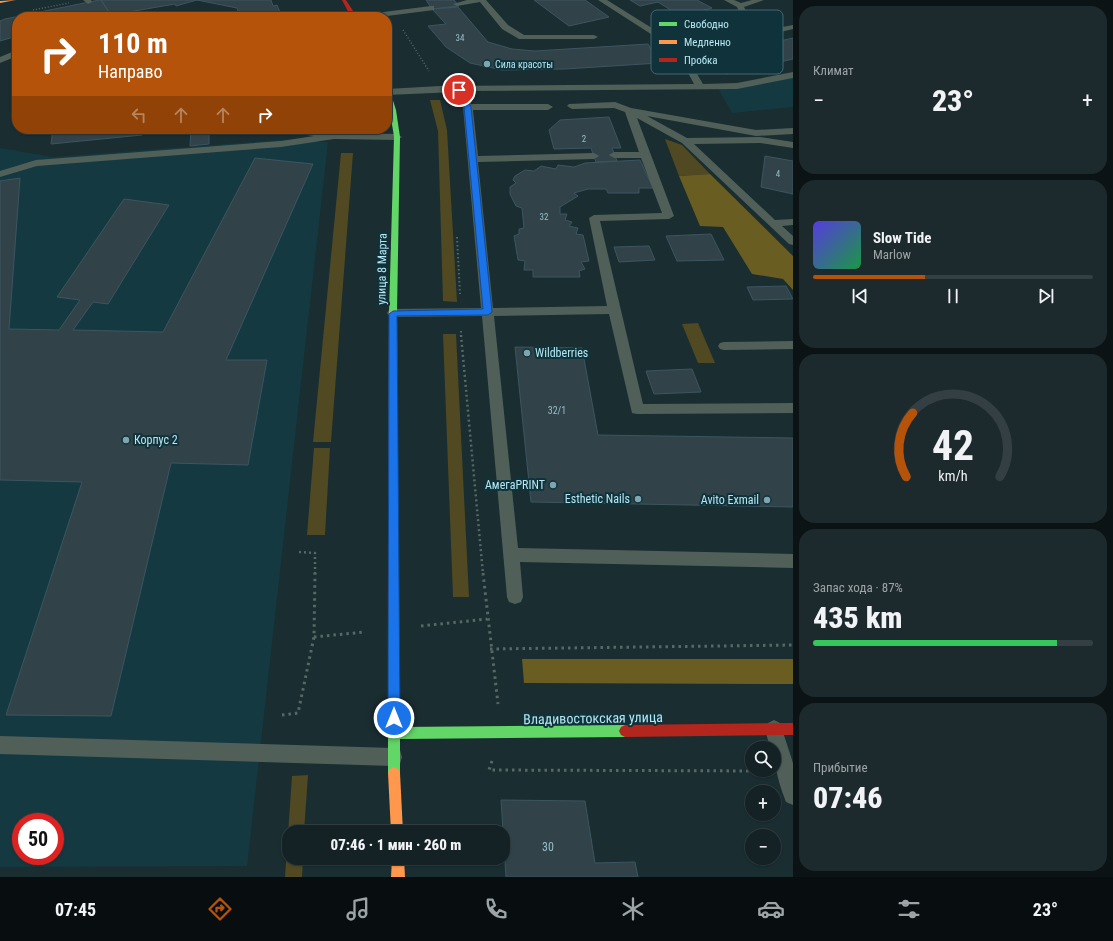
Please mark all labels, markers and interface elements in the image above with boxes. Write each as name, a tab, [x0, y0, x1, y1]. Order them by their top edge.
legend	[651, 10, 783, 74]
text: Свободно	[684, 18, 729, 31]
text: 110 m	[98, 27, 168, 60]
icon: right	[32, 28, 84, 80]
house number: 34	[456, 33, 465, 43]
text: Медленно	[684, 36, 731, 49]
text: Пробка	[684, 54, 718, 67]
marker: Сила красоты	[482, 59, 492, 69]
place label: Сила красоты	[495, 59, 553, 70]
text: Направо	[98, 61, 163, 82]
text: Климат	[813, 63, 854, 78]
pin	[442, 73, 476, 107]
icon: arrive	[448, 79, 470, 101]
text: 23°	[932, 83, 974, 118]
text: −	[813, 88, 824, 113]
text: +	[1082, 88, 1093, 113]
icon: left	[128, 104, 150, 126]
icon: ahead	[170, 104, 192, 126]
icon: ahead	[212, 104, 234, 126]
icon: right	[254, 104, 276, 126]
house number: 2	[582, 134, 587, 144]
house number: 4	[776, 169, 781, 179]
house number: 32	[540, 212, 549, 222]
text: Slow Tide	[873, 229, 931, 247]
street label: улица 8 Марта	[374, 233, 390, 305]
text: Marlow	[873, 247, 911, 262]
icon: previous	[849, 285, 871, 307]
icon: pause	[942, 285, 964, 307]
icon: next	[1035, 285, 1057, 307]
place label: Wildberries	[535, 346, 588, 360]
marker: Wildberries	[522, 348, 532, 358]
house number: 32/1	[548, 405, 566, 416]
text: 42	[932, 420, 974, 469]
place label: Корпус 2	[134, 433, 178, 447]
marker: Корпус 2	[121, 435, 131, 445]
text: km/h	[938, 467, 968, 483]
place label: АмегаPRINT	[485, 478, 545, 492]
marker: АмегаPRINT	[548, 480, 558, 490]
place label: Esthetic Nails	[565, 492, 630, 506]
place label: Avito Exmail	[701, 493, 759, 507]
marker: Esthetic Nails	[633, 494, 643, 504]
marker: Avito Exmail	[762, 495, 772, 505]
text: Запас хода · 87%	[813, 580, 903, 595]
text: 435 km	[813, 600, 902, 635]
position arrow	[373, 697, 415, 739]
street label: Владивостокская улица	[523, 709, 663, 727]
map controls	[745, 741, 781, 865]
button: search	[745, 741, 781, 777]
text: Прибытие	[813, 760, 868, 775]
text: 07:46	[813, 780, 882, 815]
button: +	[745, 785, 781, 821]
speed limit sign: 50	[12, 813, 64, 865]
button: −	[745, 829, 781, 865]
text: 07:46 · 1 мин · 260 m	[331, 836, 461, 854]
house number: 30	[542, 840, 554, 854]
icon: directions	[206, 895, 234, 923]
icon: music	[344, 895, 372, 923]
icon: phone	[482, 895, 510, 923]
icon: climate	[619, 895, 647, 923]
icon: car	[757, 895, 785, 923]
icon: filters	[895, 895, 923, 923]
text: 07:45	[55, 899, 96, 920]
text: 23°	[1033, 899, 1058, 920]

